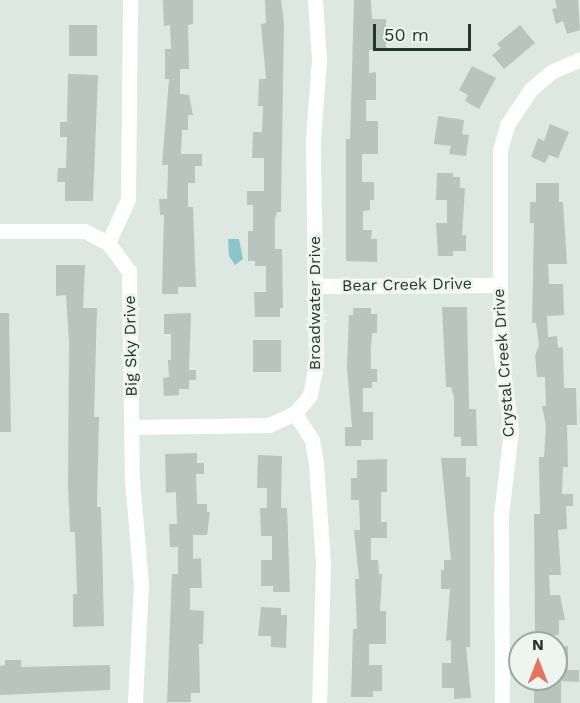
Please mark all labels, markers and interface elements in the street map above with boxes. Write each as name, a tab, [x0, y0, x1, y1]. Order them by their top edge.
scale bar	[376, 12, 474, 50]
text: 50 m	[384, 24, 429, 45]
street label: Broadwater Drive	[305, 235, 325, 371]
street label: Bear Creek Drive	[341, 274, 473, 296]
street label: Crystal Creek Drive	[489, 287, 519, 439]
street label: Big Sky Drive	[121, 295, 141, 397]
north arrow	[508, 631, 568, 691]
text: N	[532, 635, 544, 654]

